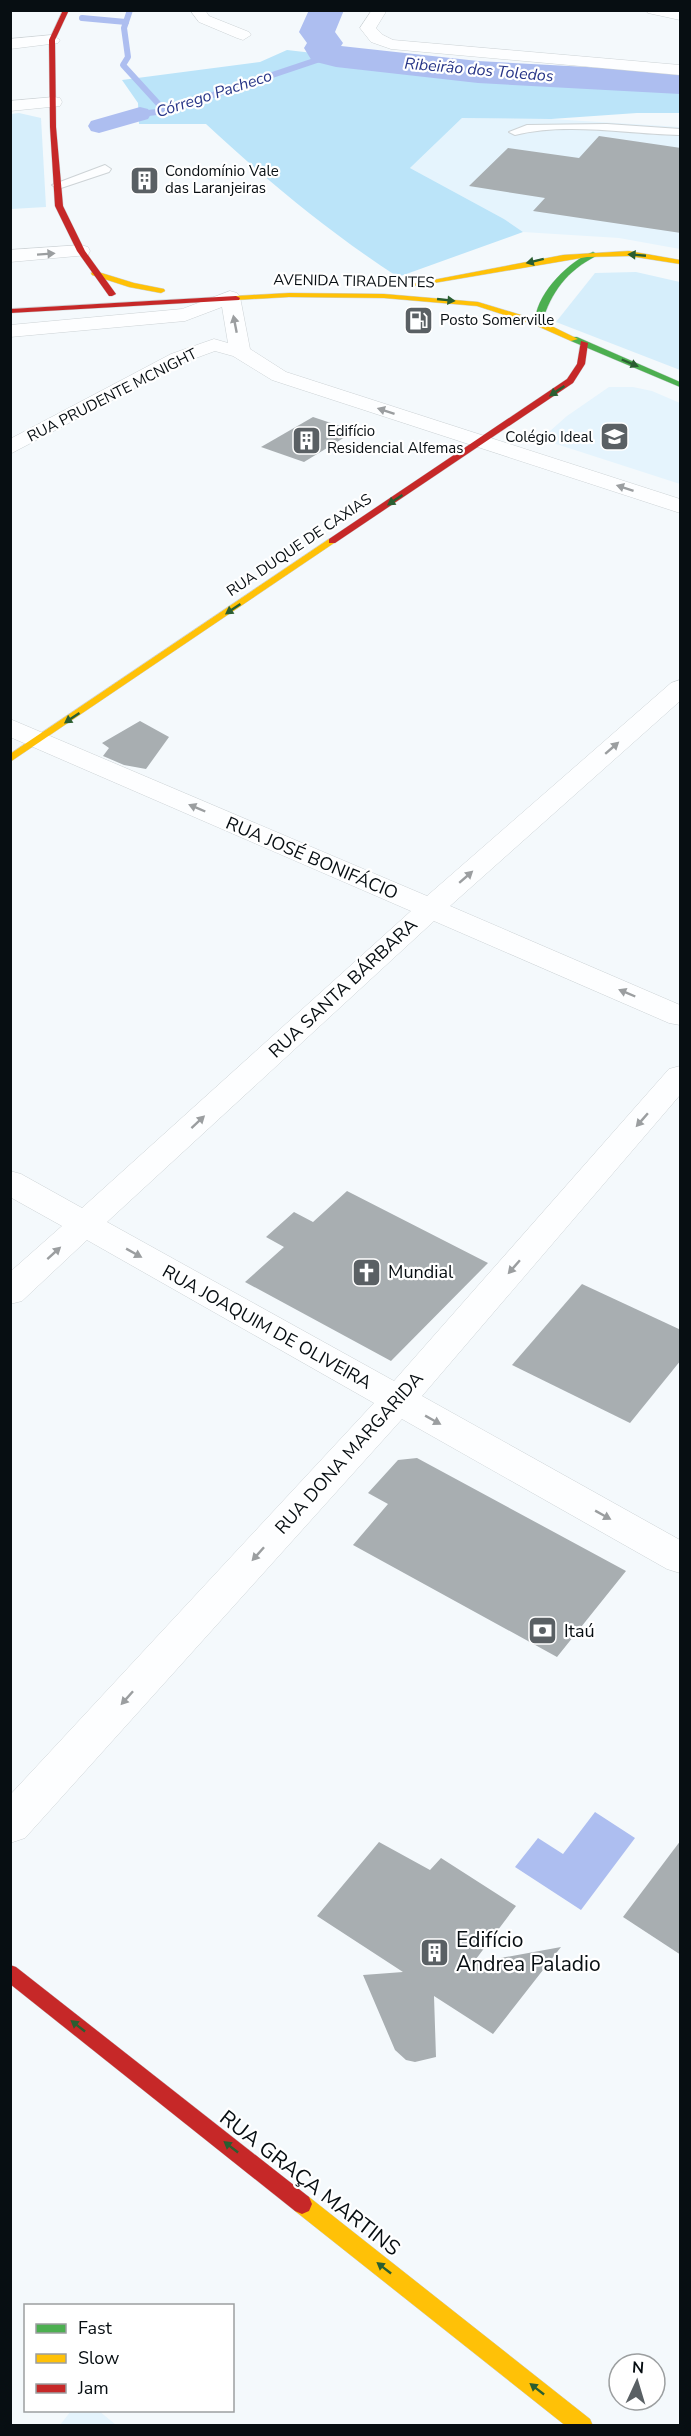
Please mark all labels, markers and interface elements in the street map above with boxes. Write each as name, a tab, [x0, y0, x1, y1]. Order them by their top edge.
water label: Ribeirão dos Toledos	[404, 53, 555, 88]
water label: Córrego Pacheco	[153, 65, 275, 123]
place label: Condomínio Vale das Laranjeiras	[165, 161, 279, 198]
building icon: Condomínio Vale das Laranjeiras	[128, 164, 160, 196]
one-way arrow	[37, 249, 56, 258]
one-way arrow	[628, 250, 647, 260]
one-way arrow	[526, 257, 545, 267]
street label: AVENIDA TIRADENTES	[273, 270, 435, 292]
one-way arrow	[437, 296, 456, 305]
fuel station icon: Posto Somerville	[403, 304, 435, 336]
place label: Posto Somerville	[440, 310, 554, 330]
one-way arrow	[230, 315, 239, 334]
street label: RUA PRUDENTE MCNIGHT	[24, 343, 200, 447]
one-way arrow	[621, 359, 639, 368]
one-way arrow	[548, 385, 565, 396]
one-way arrow	[377, 405, 395, 415]
place label: Edifício Residencial Alfemas	[327, 421, 464, 458]
school or university icon: Colégio Ideal	[598, 421, 630, 453]
building icon: Edifício Residencial Alfemas	[290, 424, 322, 456]
place label: Colégio Ideal	[505, 427, 594, 447]
one-way arrow	[616, 482, 634, 492]
street label: RUA DUQUE DE CAXIAS	[223, 489, 375, 601]
one-way arrow	[387, 494, 403, 505]
one-way arrow	[226, 603, 242, 615]
one-way arrow	[64, 712, 80, 723]
one-way arrow	[604, 742, 619, 755]
one-way arrow	[188, 803, 206, 812]
street label: RUA JOSÉ BONIFÁCIO	[222, 811, 402, 905]
one-way arrow	[458, 871, 473, 884]
street label: RUA SANTA BÁRBARA	[264, 913, 422, 1063]
one-way arrow	[617, 988, 635, 998]
one-way arrow	[636, 1112, 649, 1127]
one-way arrow	[190, 1115, 204, 1129]
one-way arrow	[46, 1247, 61, 1260]
one-way arrow	[126, 1247, 142, 1258]
church icon: Mundial	[351, 1256, 383, 1288]
street label: RUA JOAQUIM DE OLIVEIRA	[158, 1259, 376, 1395]
one-way arrow	[508, 1259, 521, 1274]
place label: Mundial	[388, 1260, 454, 1284]
street label: RUA DONA MARGARIDA	[270, 1367, 428, 1539]
one-way arrow	[425, 1415, 442, 1425]
one-way arrow	[595, 1510, 612, 1520]
one-way arrow	[251, 1546, 265, 1561]
bank icon: Itaú	[527, 1615, 559, 1647]
place label: Itaú	[564, 1619, 595, 1643]
one-way arrow	[120, 1690, 134, 1705]
place label: Edifício Andrea Paladio	[456, 1926, 601, 1978]
building icon: Edifício Andrea Paladio	[419, 1936, 451, 1968]
one-way arrow	[71, 2021, 86, 2033]
street label: RUA GRAÇA MARTINS	[214, 2104, 406, 2262]
one-way arrow	[224, 2142, 239, 2154]
one-way arrow	[376, 2262, 392, 2275]
legend	[24, 2304, 234, 2412]
text: Fast	[78, 2316, 113, 2340]
text: Slow	[78, 2346, 119, 2370]
north arrow	[607, 2352, 667, 2412]
text: N	[631, 2357, 645, 2379]
text: Jam	[77, 2376, 109, 2400]
one-way arrow	[529, 2383, 545, 2396]

